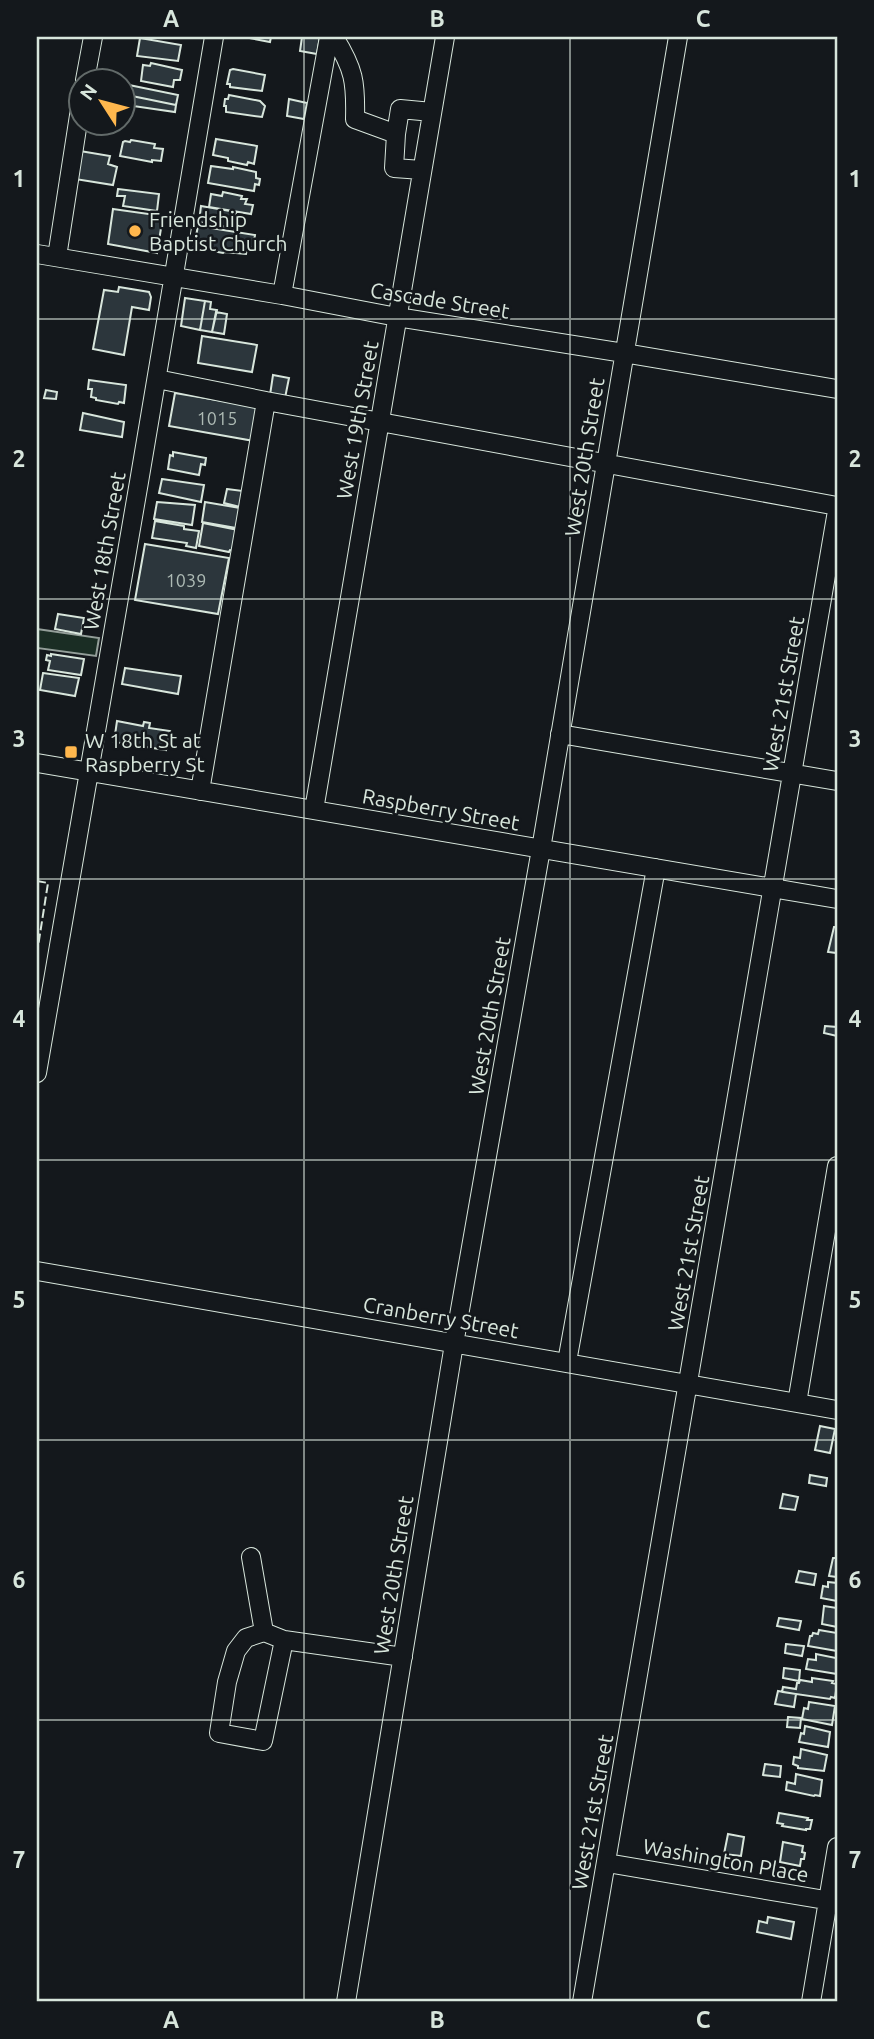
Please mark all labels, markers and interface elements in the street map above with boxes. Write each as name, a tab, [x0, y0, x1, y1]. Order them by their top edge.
text: A	[163, 6, 179, 31]
text: B	[429, 6, 445, 31]
text: C	[696, 6, 711, 31]
north arrow	[66, 66, 136, 136]
text: N	[75, 80, 101, 104]
text: 1	[13, 166, 25, 191]
text: 1	[849, 166, 861, 191]
place label: Friendship Baptist Church	[149, 207, 288, 255]
marker: Friendship Baptist Church	[127, 223, 143, 239]
street label: Cascade Street	[369, 277, 511, 323]
street label: West 19th Street	[331, 339, 383, 501]
street label: West 20th Street	[560, 376, 608, 538]
house number: 1015	[197, 408, 237, 428]
text: 2	[13, 446, 25, 471]
text: 2	[849, 446, 861, 471]
street label: West 18th Street	[78, 470, 130, 632]
house number: 1039	[166, 570, 206, 590]
street label: West 21st Street	[758, 614, 808, 774]
text: 3	[13, 726, 25, 751]
text: 3	[849, 726, 861, 751]
place label: W 18th St at Raspberry St	[85, 728, 205, 776]
marker: W 18th St at Raspberry St	[63, 744, 79, 760]
street label: Raspberry Street	[361, 783, 521, 835]
street label: West 20th Street	[463, 935, 515, 1097]
text: 4	[13, 1006, 26, 1031]
text: 4	[849, 1006, 862, 1031]
street label: West 21st Street	[663, 1173, 713, 1333]
text: 5	[13, 1287, 25, 1312]
text: 5	[849, 1287, 861, 1312]
street label: Cranberry Street	[361, 1292, 521, 1342]
street label: West 20th Street	[369, 1494, 417, 1656]
text: 6	[13, 1567, 26, 1592]
text: 6	[849, 1567, 862, 1592]
street label: West 21st Street	[567, 1732, 617, 1892]
street label: Washington Place	[641, 1834, 811, 1886]
text: 7	[13, 1847, 25, 1872]
text: 7	[849, 1847, 861, 1872]
text: A	[163, 2007, 179, 2032]
text: B	[429, 2007, 445, 2032]
text: C	[696, 2007, 711, 2032]

